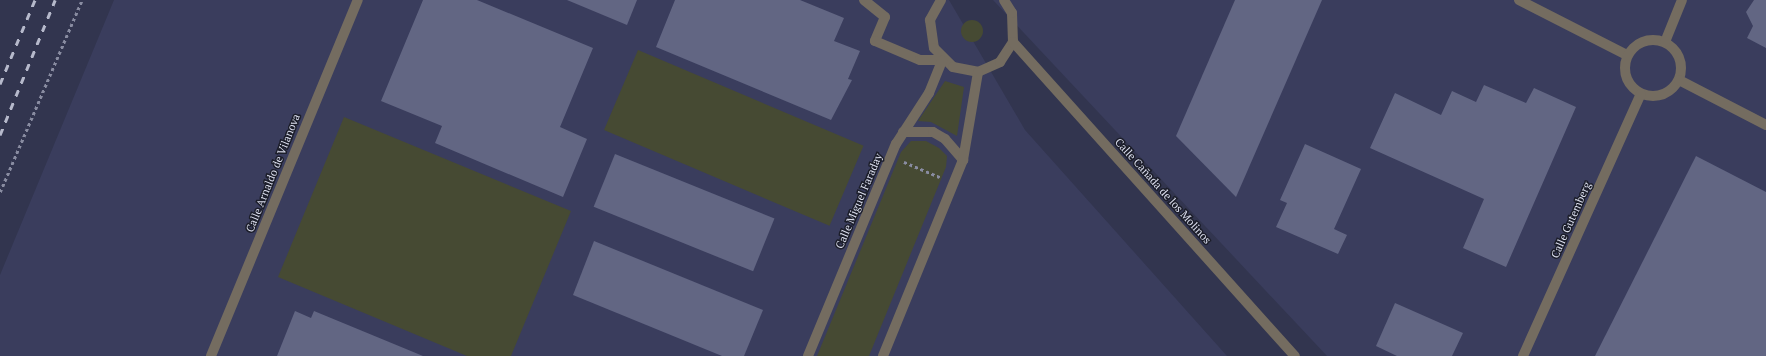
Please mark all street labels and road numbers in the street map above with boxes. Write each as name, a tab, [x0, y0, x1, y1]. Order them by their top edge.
street label: Calle Arnaldo de Vilanova	[243, 112, 303, 234]
street label: Calle Cañada de los Molinos	[1112, 136, 1214, 246]
street label: Calle Miguel Faraday	[833, 151, 885, 251]
street label: Calle Gutemberg	[1548, 180, 1594, 260]

